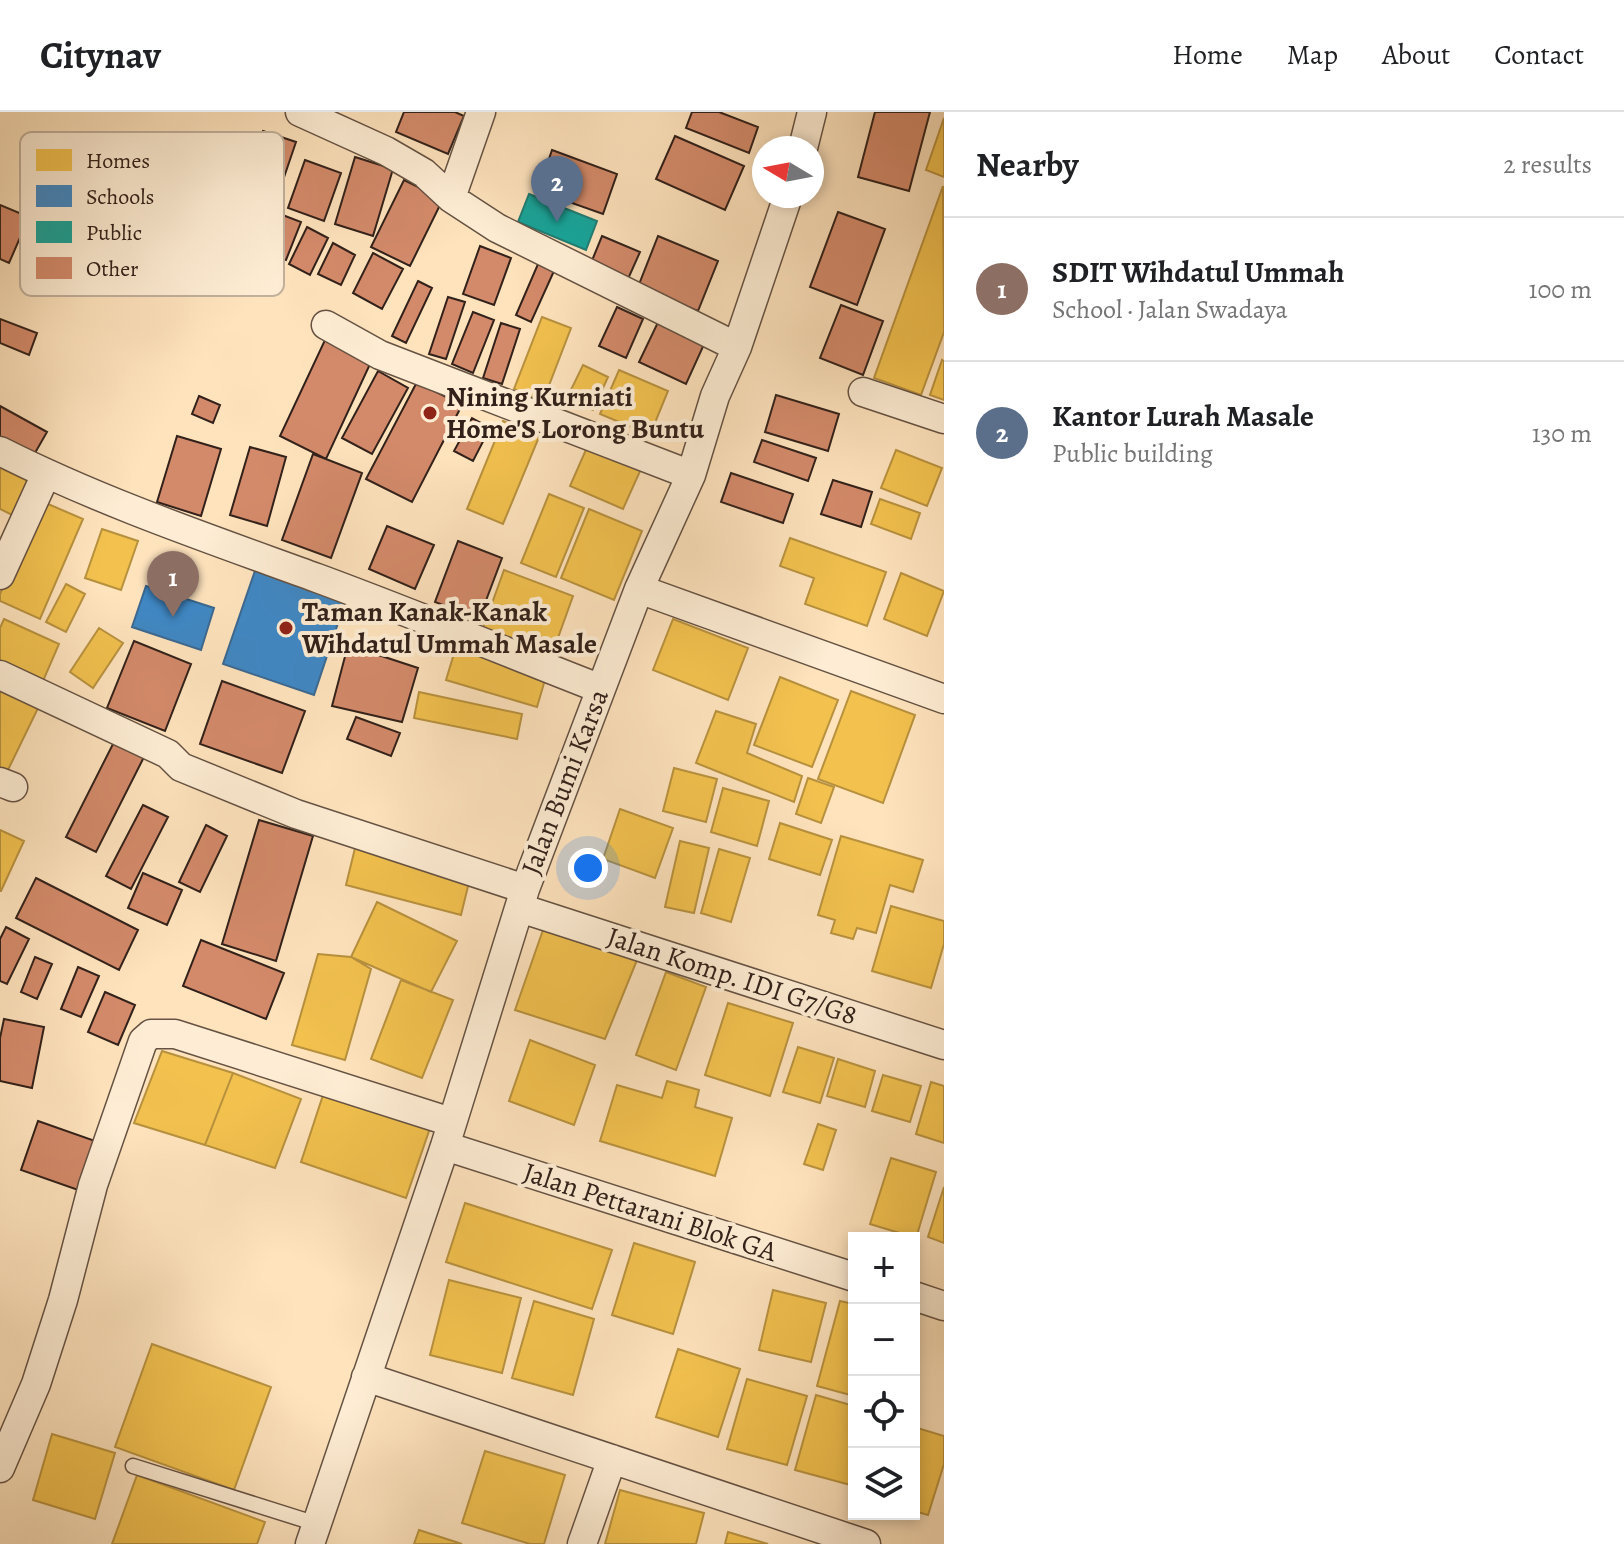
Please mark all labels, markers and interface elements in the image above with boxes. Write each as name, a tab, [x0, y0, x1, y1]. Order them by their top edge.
text: Citynav	[40, 29, 161, 81]
text: Home	[1172, 36, 1243, 74]
text: Map	[1287, 36, 1338, 74]
text: About	[1382, 36, 1450, 74]
text: Contact	[1494, 36, 1584, 74]
legend	[20, 132, 284, 296]
north arrow	[752, 136, 824, 208]
text: Nearby	[976, 141, 1079, 188]
text: Homes	[86, 146, 150, 176]
text: 2 results	[1503, 147, 1592, 182]
pin: 2	[531, 156, 583, 222]
text: Schools	[86, 182, 154, 212]
text: Public	[86, 218, 142, 248]
text: SDIT Wihdatul Ummah	[1052, 252, 1345, 292]
text: Other	[86, 254, 139, 284]
text: 1	[997, 272, 1007, 307]
text: 100 m	[1529, 272, 1592, 307]
text: School · Jalan Swadaya	[1052, 292, 1288, 327]
place label: Nining Kurniati Home'S Lorong Buntu	[446, 378, 705, 448]
text: Kantor Lurah Masale	[1052, 396, 1314, 436]
marker: Nining Kurniati Home'S Lorong Buntu	[421, 404, 439, 422]
text: 2	[996, 416, 1008, 451]
text: 130 m	[1532, 416, 1592, 451]
text: Public building	[1052, 436, 1213, 471]
pin: 1	[147, 551, 199, 617]
place label: Taman Kanak-Kanak Wihdatul Ummah Masale	[301, 593, 597, 663]
marker: Taman Kanak-Kanak Wihdatul Ummah Masale	[277, 619, 295, 637]
street label: Jalan Bumi Karsa	[512, 684, 618, 880]
your location	[568, 848, 608, 888]
street label: Jalan Komp. IDI G7/G8	[602, 918, 862, 1034]
street label: Jalan Pettarani Blok GA	[518, 1153, 782, 1271]
map controls	[848, 1232, 920, 1520]
button: +	[848, 1232, 920, 1304]
button: −	[848, 1304, 920, 1376]
button: locate	[848, 1376, 920, 1448]
button: layers	[848, 1448, 920, 1520]

